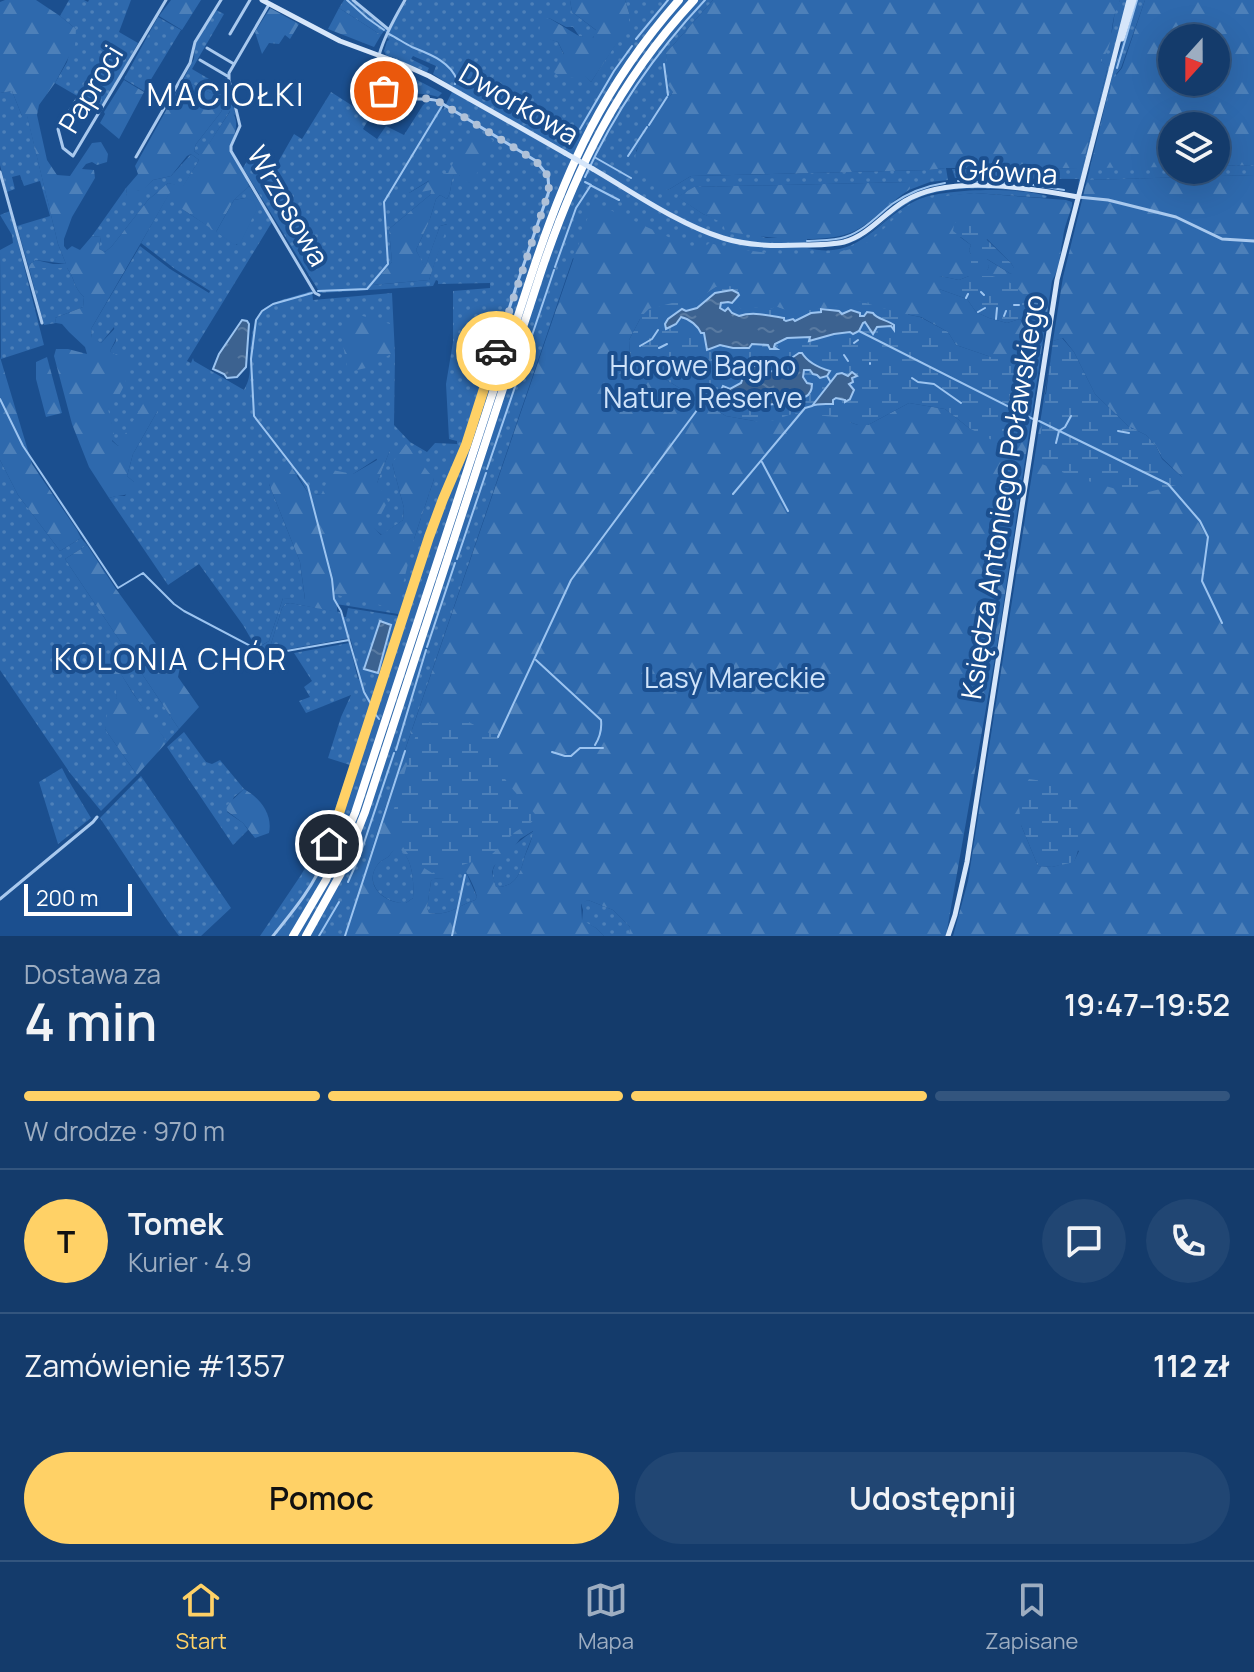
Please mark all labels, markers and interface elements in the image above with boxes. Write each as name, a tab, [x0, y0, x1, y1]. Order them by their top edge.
north arrow	[1158, 24, 1230, 96]
map controls	[1158, 24, 1230, 184]
street label: Paproci	[49, 37, 131, 140]
street label: Dworkowa	[453, 54, 586, 153]
pin	[350, 57, 418, 125]
icon: bag	[362, 69, 406, 113]
district label: MACIOŁKI	[146, 72, 306, 116]
button: layers	[1158, 112, 1230, 184]
street label: Wrzosowa	[239, 138, 339, 273]
street label: Główna	[957, 149, 1059, 193]
street label: Księdza Antoniego Poławskiego	[951, 292, 1053, 702]
courier	[456, 311, 536, 391]
icon: car	[474, 329, 518, 373]
park label: Horowe Bagno Nature Reserve	[603, 346, 803, 416]
district label: KOLONIA CHÓR	[54, 638, 288, 679]
park label: Lasy Mareckie	[644, 658, 826, 696]
pin	[295, 810, 363, 878]
icon: home	[307, 822, 351, 866]
scale bar	[24, 880, 132, 916]
text: 200 m	[36, 883, 98, 913]
text: Dostawa za	[24, 956, 161, 992]
text: 19:47–19:52	[1064, 984, 1230, 1025]
text: 4 min	[24, 986, 157, 1057]
text: W drodze · 970 m	[24, 1113, 225, 1149]
button: chat	[1042, 1199, 1126, 1283]
button: phone	[1146, 1199, 1230, 1283]
text: Tomek	[128, 1203, 223, 1244]
text: T	[57, 1221, 75, 1262]
text: Kurier · 4.9	[128, 1244, 252, 1280]
text: Zamówienie #1357	[24, 1345, 285, 1386]
text: 112 zł	[1153, 1345, 1230, 1386]
button: Pomoc	[24, 1452, 619, 1544]
button: Udostępnij	[635, 1452, 1230, 1544]
tab: Start	[176, 1578, 227, 1656]
tab: Mapa	[578, 1578, 634, 1656]
tab: Zapisane	[985, 1578, 1078, 1656]

